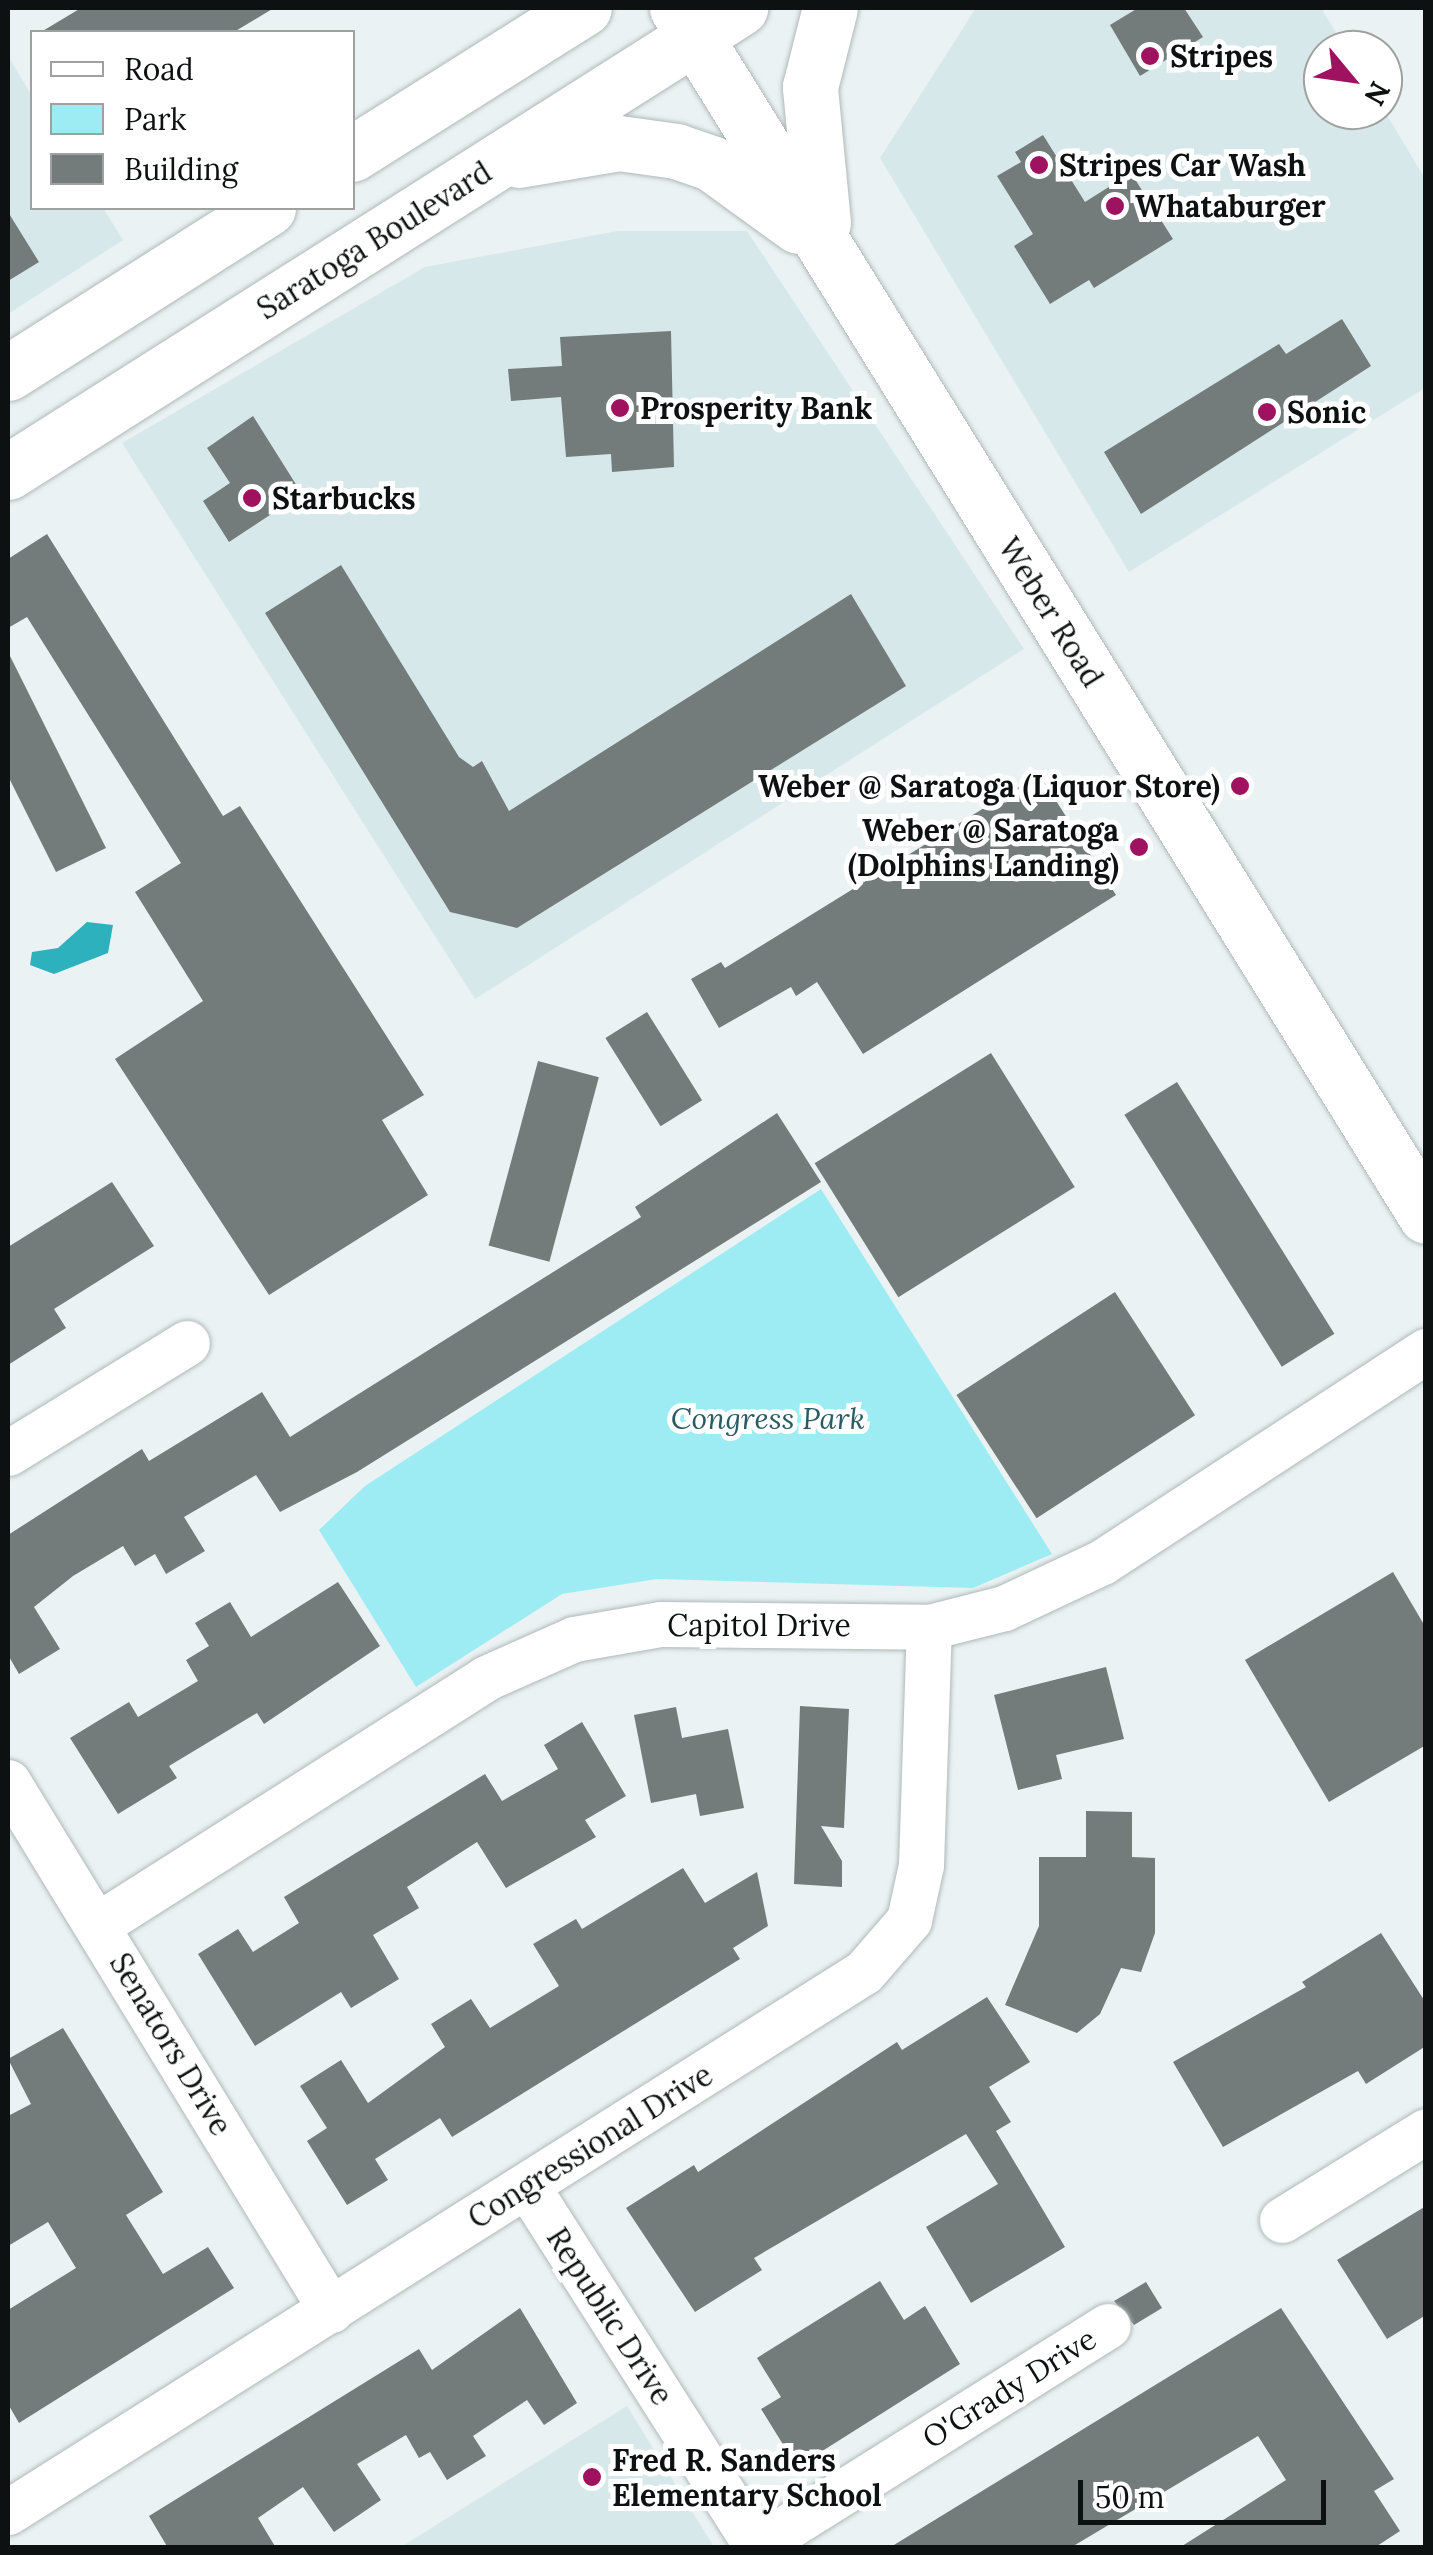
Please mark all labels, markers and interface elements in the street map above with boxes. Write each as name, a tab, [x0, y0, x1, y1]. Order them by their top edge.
legend	[30, 30, 355, 210]
north arrow	[1303, 30, 1403, 130]
place label: Stripes	[1170, 38, 1273, 74]
marker: Stripes	[1139, 45, 1161, 67]
text: Road	[124, 50, 194, 88]
text: N	[1356, 75, 1398, 112]
text: Park	[124, 100, 186, 138]
place label: Stripes Car Wash	[1059, 147, 1306, 183]
text: Building	[124, 150, 238, 188]
street label: Saratoga Boulevard	[250, 153, 498, 327]
marker: Stripes Car Wash	[1028, 154, 1050, 176]
place label: Whataburger	[1135, 188, 1326, 224]
marker: Whataburger	[1104, 195, 1126, 217]
place label: Prosperity Bank	[640, 390, 872, 426]
place label: Sonic	[1287, 394, 1366, 430]
marker: Prosperity Bank	[609, 397, 631, 419]
marker: Sonic	[1256, 401, 1278, 423]
place label: Starbucks	[272, 480, 416, 516]
marker: Starbucks	[241, 487, 263, 509]
street label: Weber Road	[991, 531, 1111, 693]
place label: Weber @ Saratoga (Liquor Store)	[758, 768, 1220, 804]
marker: Weber @ Saratoga (Liquor Store)	[1229, 775, 1251, 797]
place label: Weber @ Saratoga (Dolphins Landing)	[848, 812, 1119, 882]
marker: Weber @ Saratoga (Dolphins Landing)	[1128, 836, 1150, 858]
park label: Congress Park	[671, 1400, 865, 1436]
street label: Capitol Drive	[667, 1607, 851, 1643]
street label: Senators Drive	[103, 1947, 239, 2141]
street label: Congressional Drive	[461, 2056, 719, 2236]
street label: Republic Drive	[539, 2221, 681, 2411]
street label: O'Grady Drive	[916, 2320, 1102, 2456]
place label: Fred R. Sanders Elementary School	[612, 2442, 882, 2512]
scale bar	[1083, 2460, 1330, 2522]
marker: Fred R. Sanders Elementary School	[581, 2466, 603, 2488]
text: 50 m	[1095, 2478, 1165, 2516]

